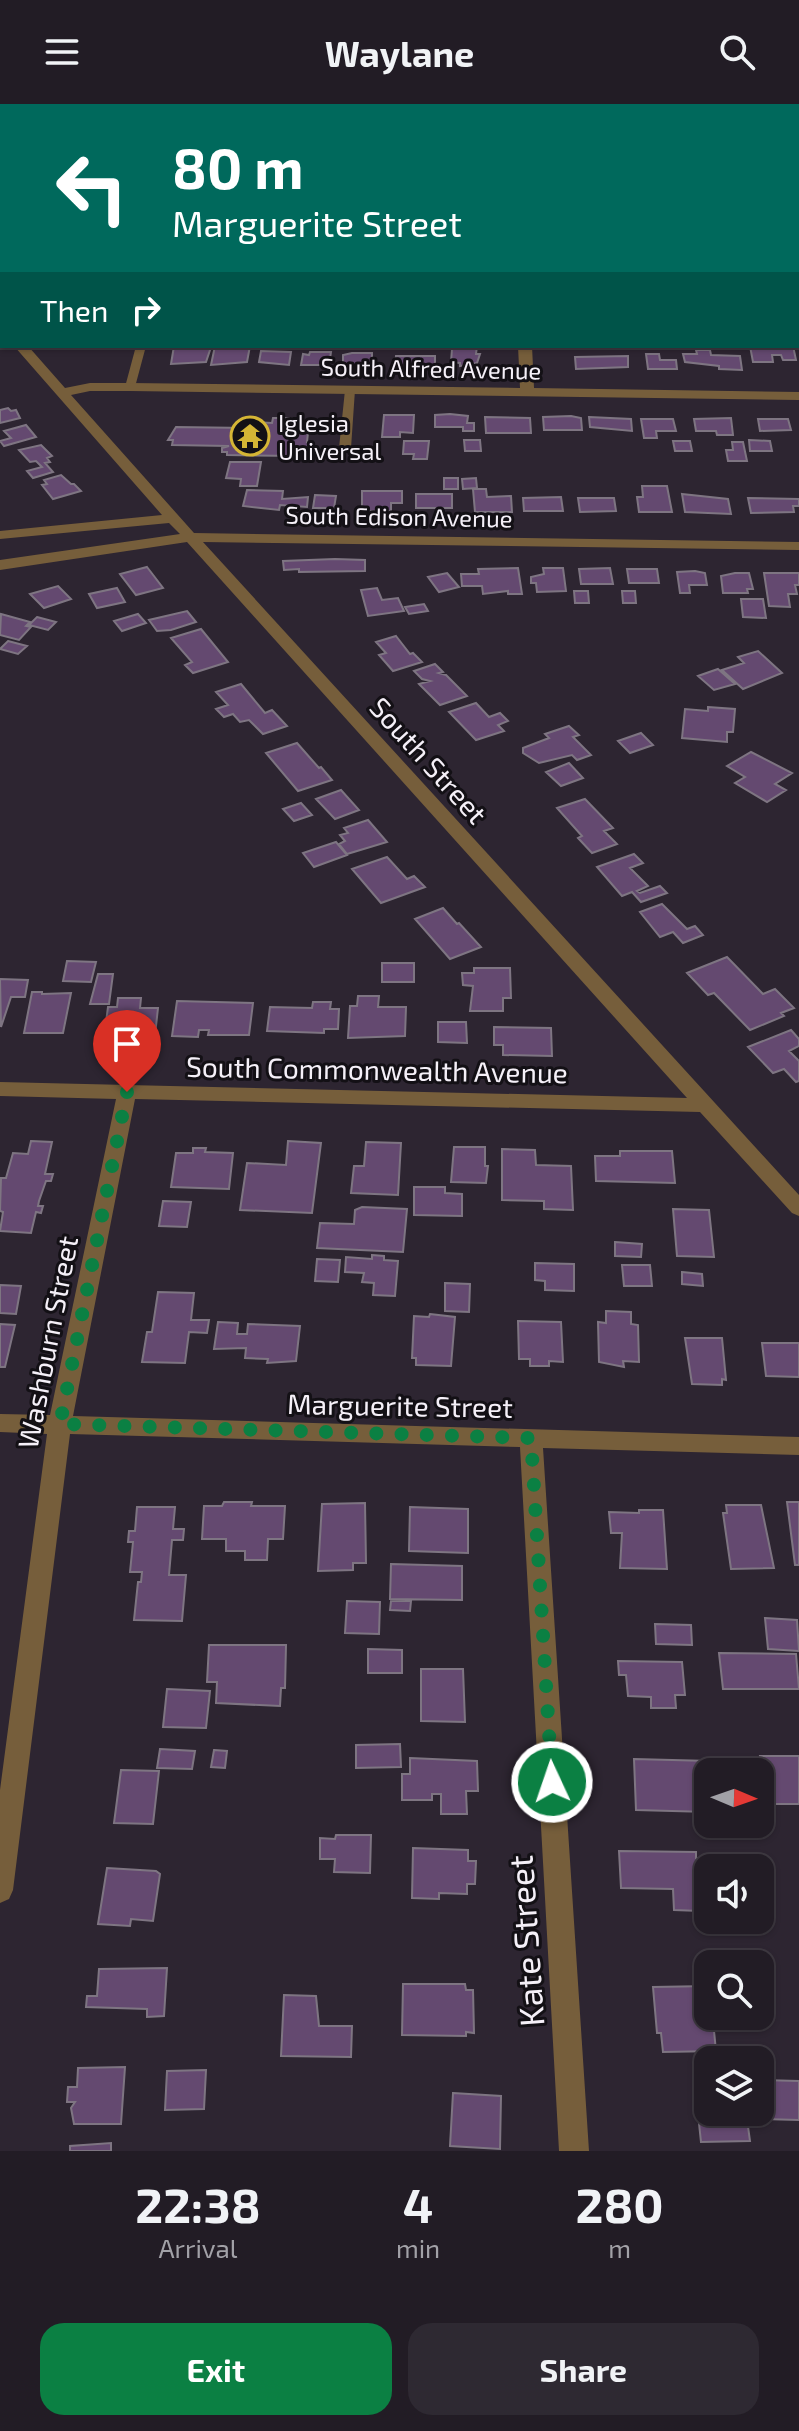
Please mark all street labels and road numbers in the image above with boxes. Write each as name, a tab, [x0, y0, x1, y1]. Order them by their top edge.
street label: South Alfred Avenue	[320, 352, 542, 384]
street label: South Edison Avenue	[285, 500, 513, 532]
street label: South Street	[363, 690, 495, 830]
street label: South Commonwealth Avenue	[186, 1049, 568, 1089]
street label: Washburn Street	[10, 1233, 84, 1451]
street label: Marguerite Street	[287, 1386, 513, 1424]
street label: Kate Street	[499, 1854, 551, 2028]

